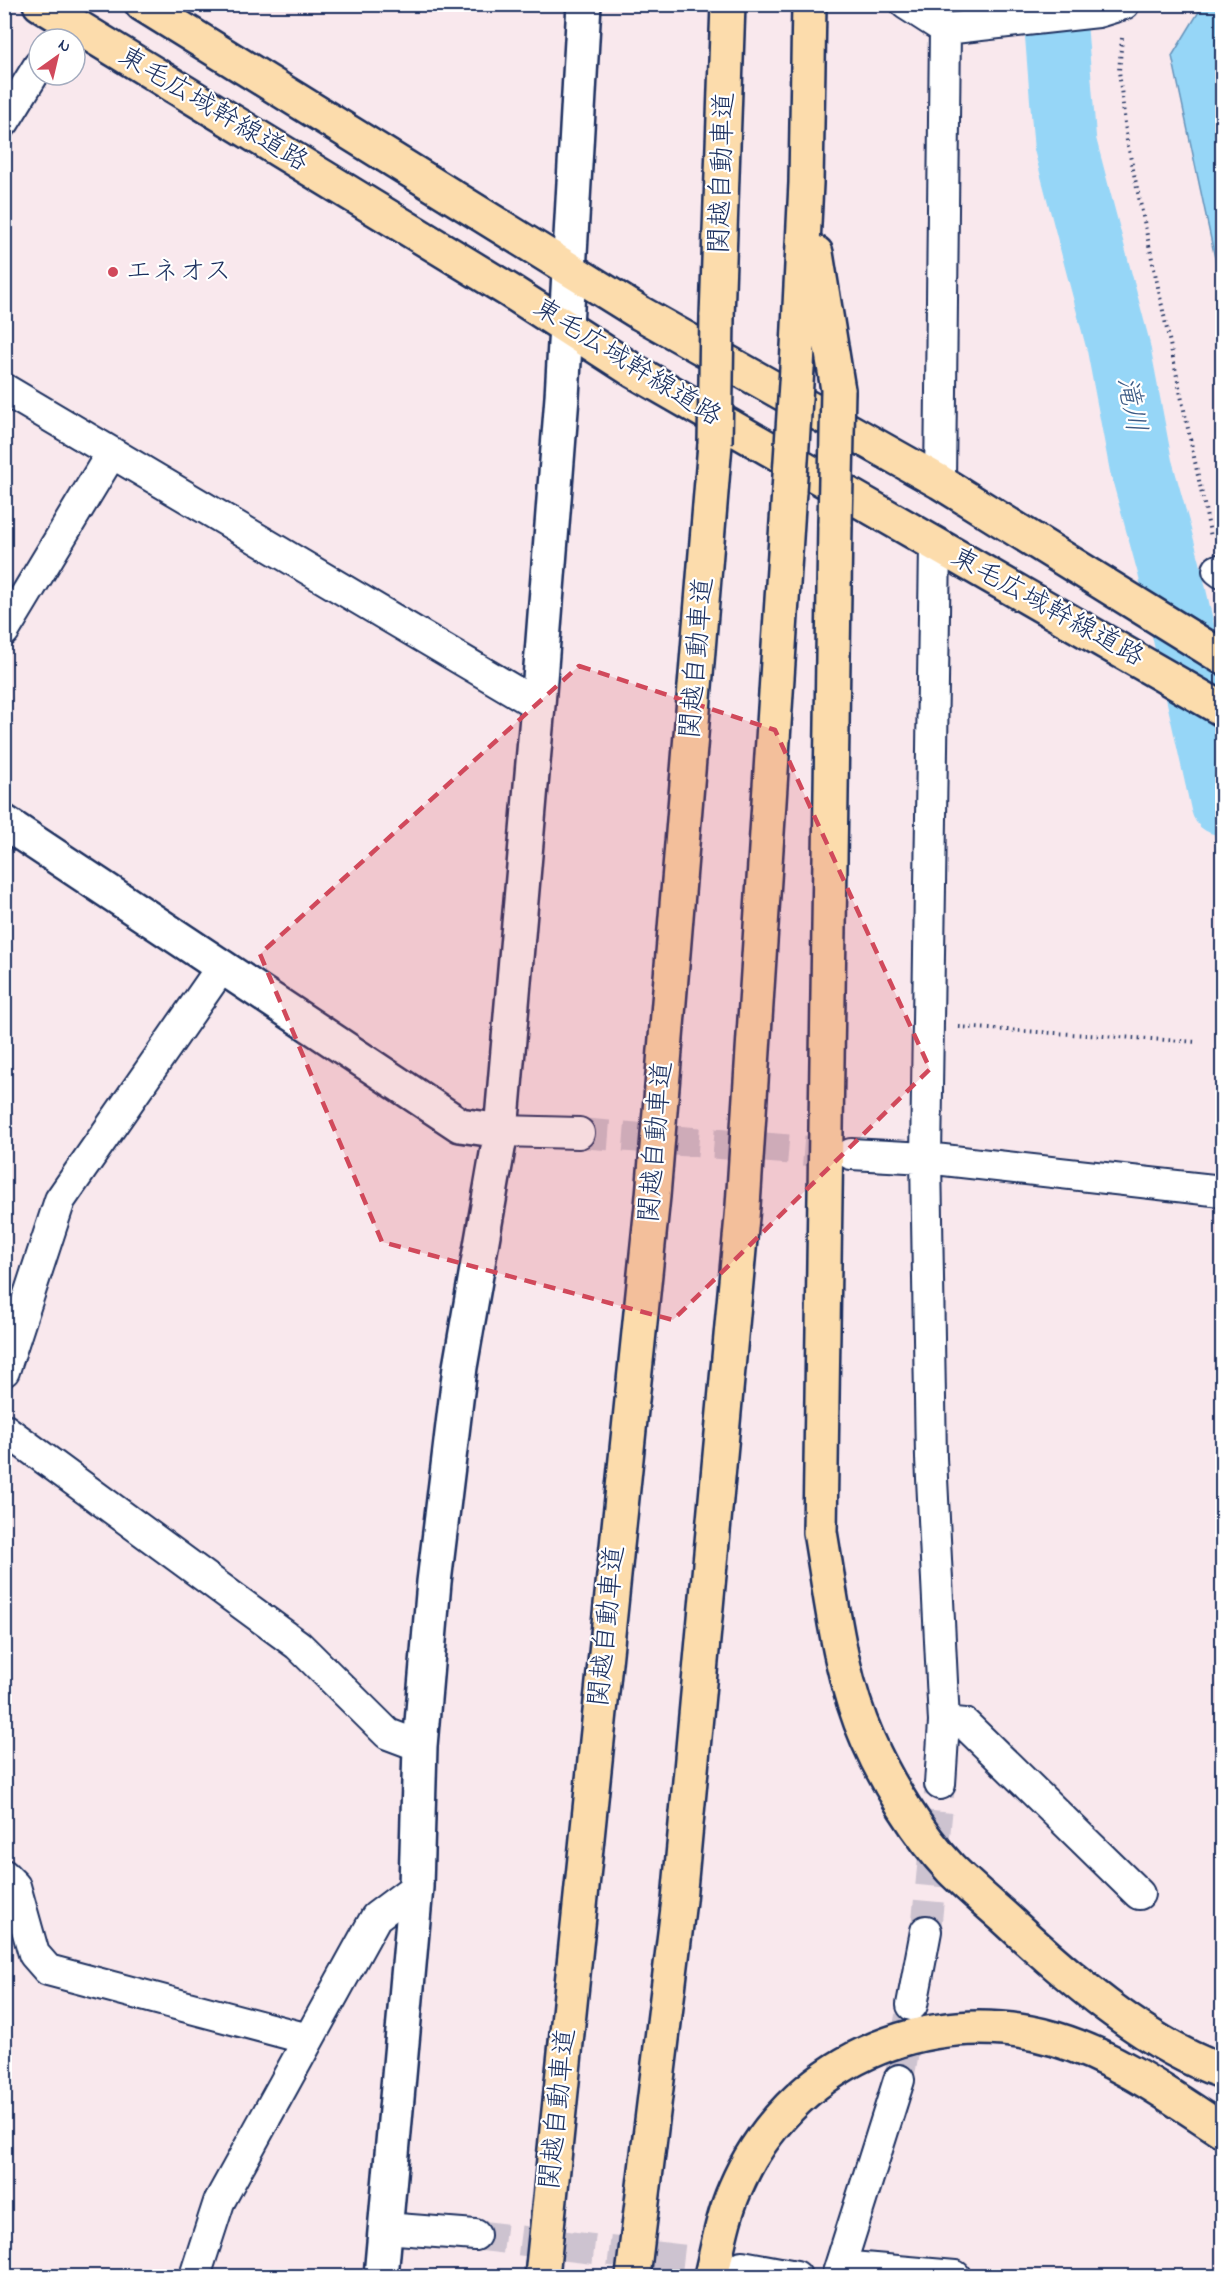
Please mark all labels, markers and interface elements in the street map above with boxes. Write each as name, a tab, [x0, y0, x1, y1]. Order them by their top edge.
north arrow	[27, 27, 87, 87]
text: N	[53, 33, 76, 59]
street label: 東毛広域幹線道路	[110, 38, 316, 182]
street label: 関越自動車道	[701, 91, 745, 255]
place label: エネオス	[125, 253, 231, 292]
marker: エネオス	[106, 265, 120, 279]
street label: 東毛広域幹線道路	[525, 289, 729, 437]
water label: 滝川	[1105, 374, 1155, 436]
street label: 東毛広域幹線道路	[943, 539, 1151, 677]
street label: 関越自動車道	[672, 576, 724, 740]
street label: 関越自動車道	[631, 1060, 683, 1224]
street label: 関越自動車道	[580, 1543, 636, 1709]
street label: 関越自動車道	[531, 2026, 587, 2192]

